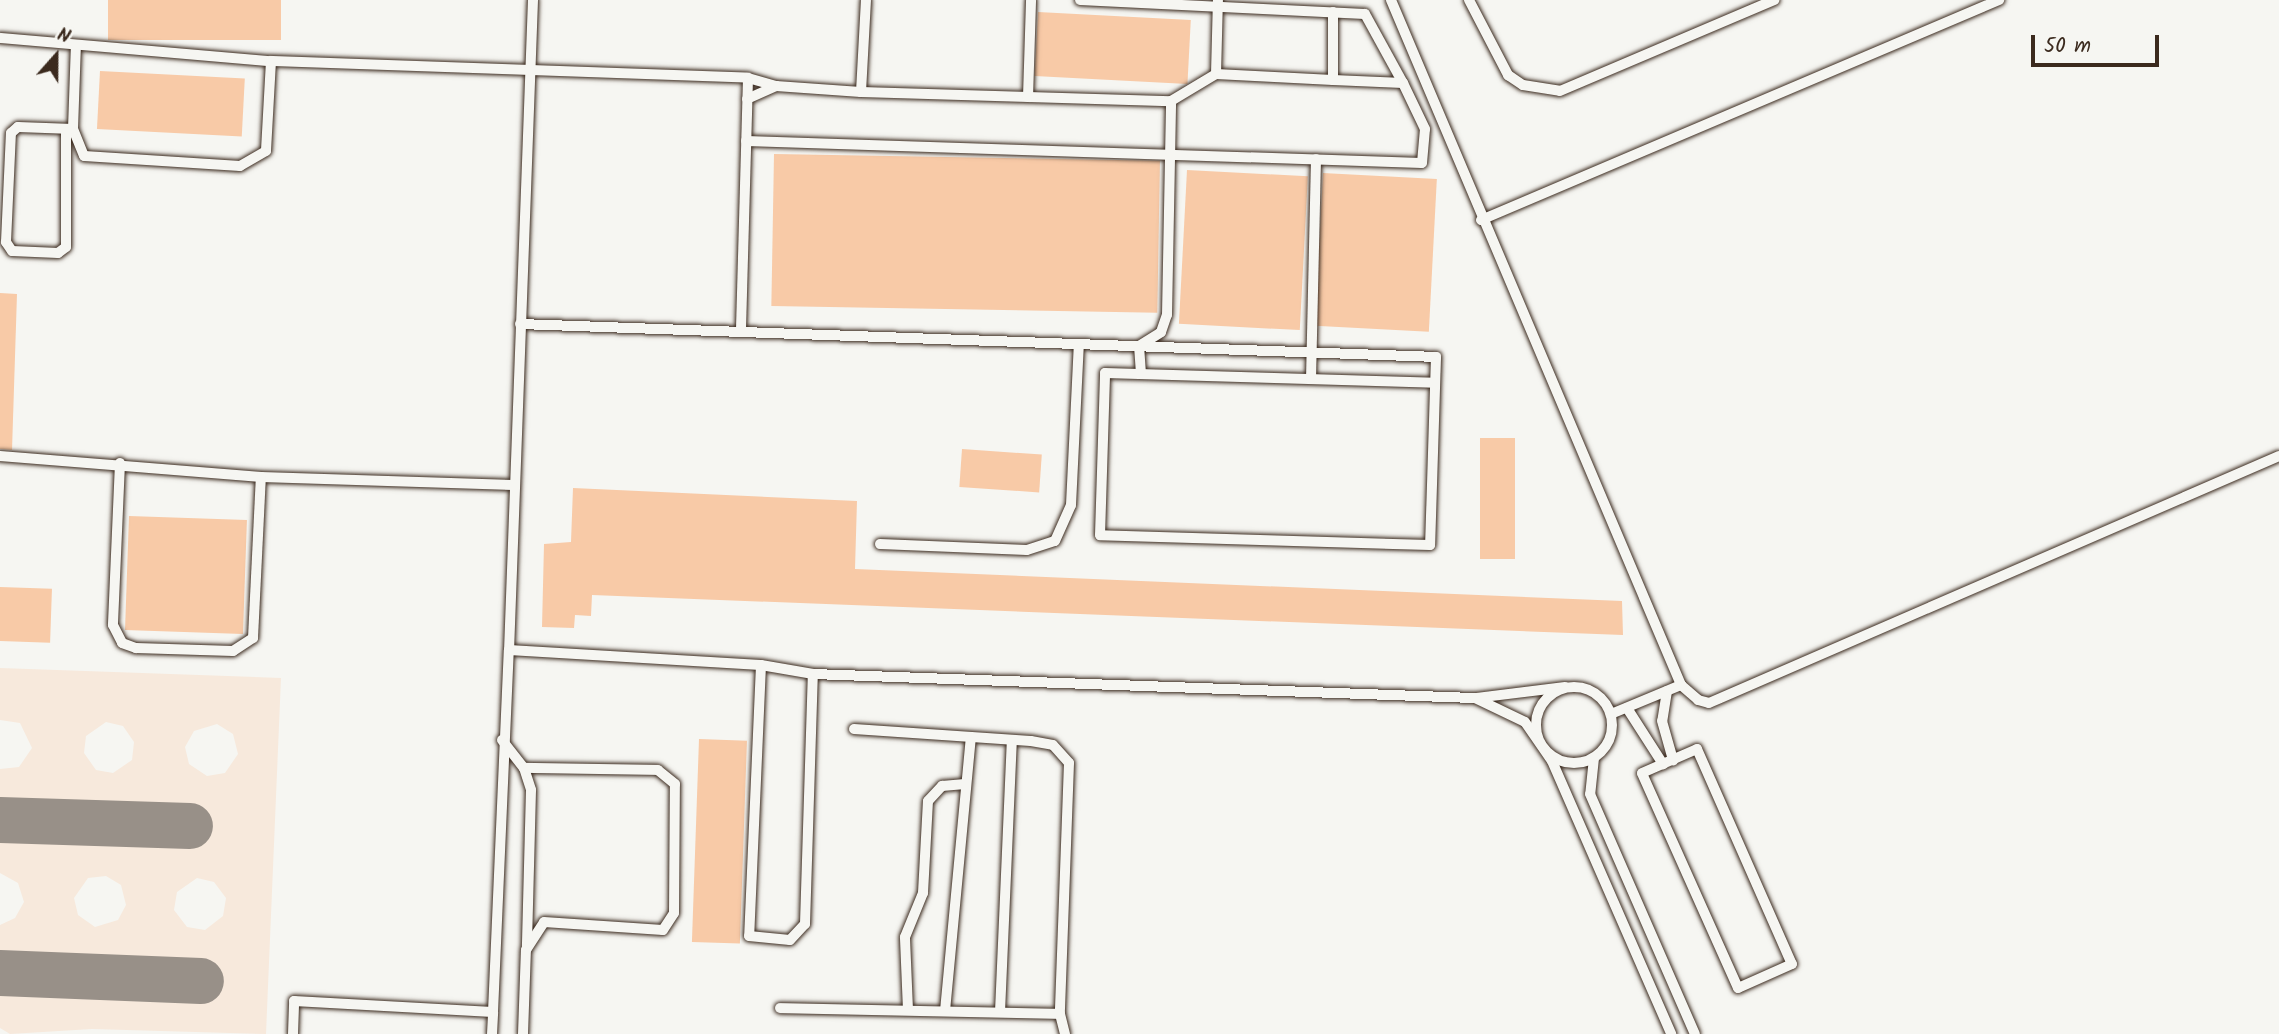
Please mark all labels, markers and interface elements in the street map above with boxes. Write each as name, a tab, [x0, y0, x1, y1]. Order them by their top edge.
text: N	[53, 20, 75, 53]
north arrow	[21, 21, 91, 91]
scale bar	[2034, 21, 2162, 65]
text: 50 m	[2044, 30, 2091, 63]

